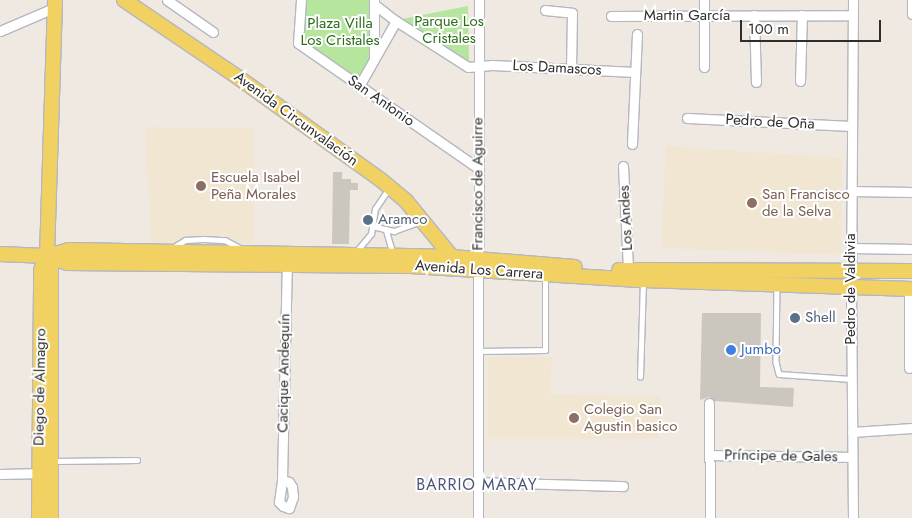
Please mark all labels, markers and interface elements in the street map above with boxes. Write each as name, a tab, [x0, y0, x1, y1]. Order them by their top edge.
street label: Martin García	[644, 7, 730, 25]
scale bar	[742, 10, 883, 42]
park label: Parque Los Cristales	[414, 12, 484, 47]
park label: Plaza Villa Los Cristales	[301, 14, 379, 49]
text: 100 m	[748, 18, 789, 40]
street label: Los Damascos	[512, 57, 602, 79]
street label: Avenida Circunvalación	[231, 68, 361, 170]
street label: San Antonio	[344, 71, 418, 131]
street label: Pedro de Oña	[725, 111, 815, 133]
street label: Francisco de Aguirre	[469, 117, 487, 251]
place label: Escuela Isabel Peña Morales	[211, 168, 300, 203]
marker: Escuela Isabel Peña Morales	[195, 180, 207, 192]
street label: Los Andes	[615, 185, 637, 251]
place label: San Francisco de la Selva	[762, 185, 850, 220]
marker: San Francisco de la Selva	[746, 197, 758, 209]
place label: Aramco	[378, 211, 427, 229]
marker: Aramco	[362, 214, 374, 226]
street label: Pedro de Valdivia	[842, 233, 860, 345]
street label: Avenida Los Carrera	[414, 257, 544, 283]
place label: Shell	[805, 309, 836, 327]
marker: Shell	[789, 312, 801, 324]
street label: Cacique Andequín	[274, 313, 294, 433]
street label: Diego de Almagro	[30, 328, 50, 446]
place label: Jumbo	[741, 341, 781, 359]
marker: Jumbo	[725, 344, 737, 356]
place label: Colegio San Agustin basico	[584, 400, 677, 435]
marker: Colegio San Agustin basico	[568, 412, 580, 424]
street label: Príncipe de Gales	[724, 446, 838, 466]
district label: BARRIO MARAY	[415, 475, 539, 495]

